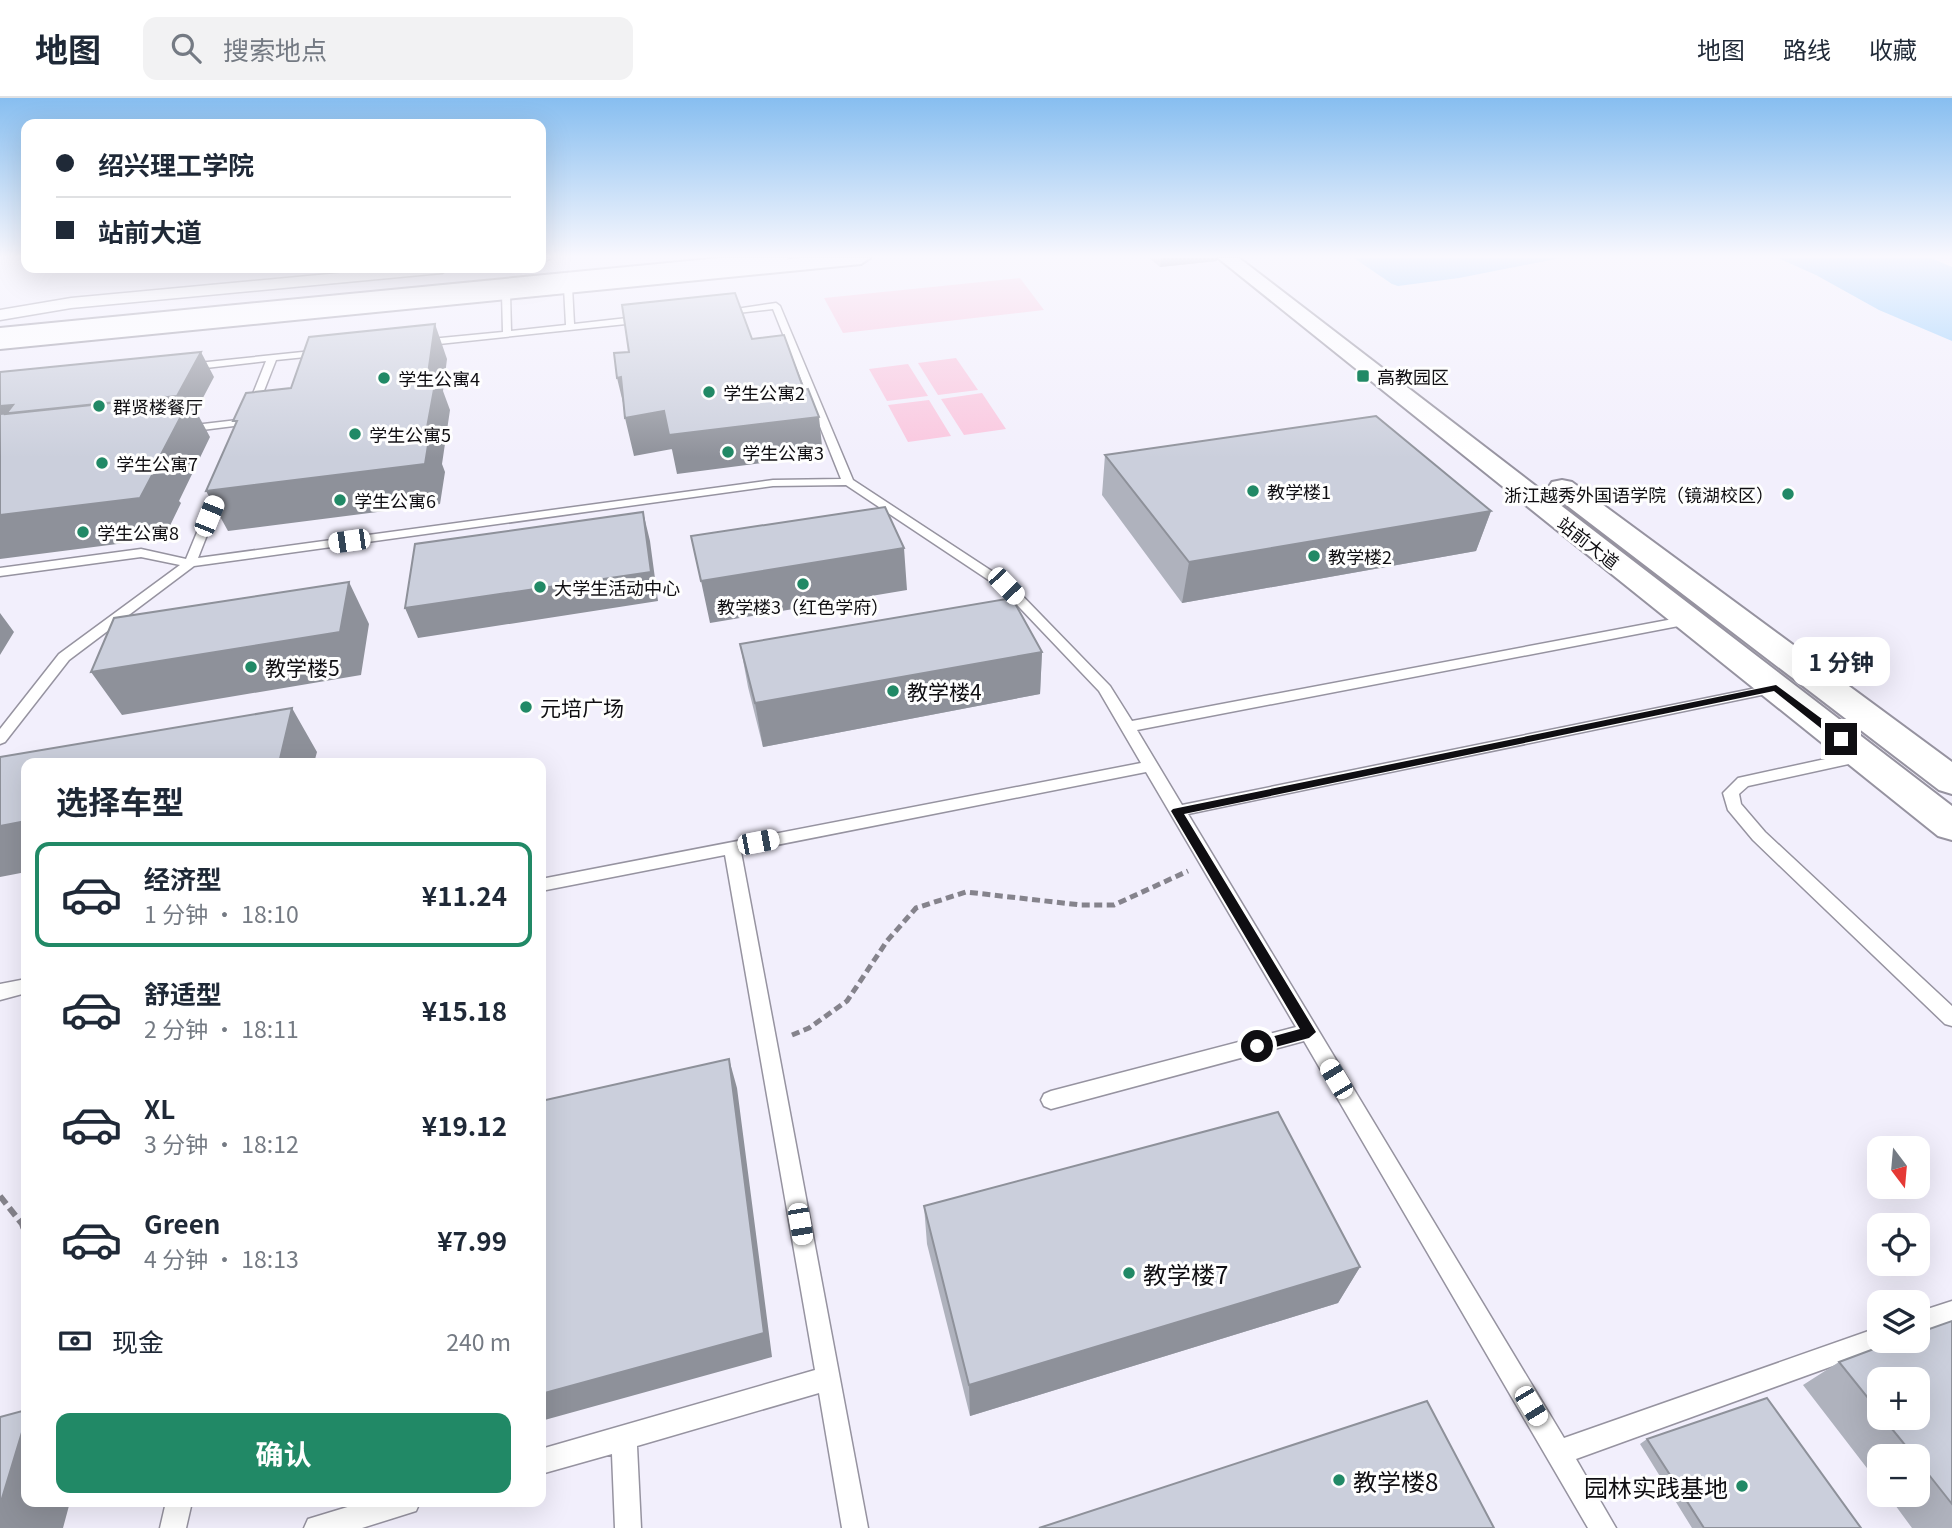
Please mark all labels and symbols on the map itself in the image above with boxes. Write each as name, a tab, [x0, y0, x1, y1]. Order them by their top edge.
place label: 高教园区	[1377, 363, 1449, 389]
place label: 学生公寓4	[398, 365, 480, 391]
marker: 高教园区	[1355, 368, 1371, 384]
marker: 学生公寓4	[376, 370, 392, 386]
place label: 学生公寓2	[723, 379, 805, 405]
marker: 学生公寓2	[701, 384, 717, 400]
place label: 群贤楼餐厅	[113, 393, 203, 419]
marker: 群贤楼餐厅	[91, 398, 107, 414]
place label: 学生公寓5	[369, 421, 451, 447]
marker: 学生公寓5	[347, 426, 363, 442]
place label: 学生公寓3	[742, 439, 824, 465]
marker: 学生公寓3	[720, 444, 736, 460]
place label: 学生公寓7	[116, 450, 198, 476]
marker: 学生公寓7	[94, 455, 110, 471]
place label: 教学楼1	[1267, 478, 1331, 504]
place label: 浙江越秀外国语学院（镜湖校区）	[1504, 481, 1774, 507]
marker: 教学楼1	[1245, 483, 1261, 499]
marker: 浙江越秀外国语学院（镜湖校区）	[1780, 486, 1796, 502]
place label: 学生公寓6	[354, 487, 436, 513]
marker: 学生公寓6	[332, 492, 348, 508]
car	[192, 493, 227, 539]
street label: 站前大道	[1553, 510, 1625, 574]
place label: 学生公寓8	[97, 519, 179, 545]
marker: 学生公寓8	[75, 524, 91, 540]
car	[327, 528, 372, 554]
place label: 教学楼2	[1328, 543, 1392, 569]
marker: 教学楼2	[1306, 548, 1322, 564]
car	[984, 564, 1029, 608]
place label: 大学生活动中心	[554, 574, 680, 600]
marker: 教学楼3（红色学府）	[795, 576, 811, 592]
marker: 大学生活动中心	[532, 579, 548, 595]
place label: 教学楼3（红色学府）	[717, 593, 889, 619]
callout: 1 分钟	[1792, 638, 1890, 686]
place label: 教学楼5	[265, 652, 340, 682]
marker: 教学楼5	[243, 659, 259, 675]
place label: 教学楼4	[907, 676, 982, 706]
marker: 教学楼4	[885, 683, 901, 699]
place label: 元培广场	[540, 692, 624, 722]
marker: 元培广场	[518, 699, 534, 715]
route end	[1825, 723, 1857, 755]
car	[736, 828, 781, 856]
route start	[1241, 1030, 1273, 1062]
car	[1317, 1056, 1356, 1102]
north arrow	[1867, 1136, 1930, 1199]
car	[787, 1201, 814, 1247]
place label: 教学楼7	[1143, 1256, 1228, 1291]
marker: 教学楼7	[1121, 1265, 1137, 1281]
car	[1512, 1383, 1551, 1429]
place label: 教学楼8	[1353, 1463, 1438, 1498]
place label: 园林实践基地	[1584, 1469, 1728, 1504]
marker: 教学楼8	[1331, 1472, 1347, 1488]
marker: 园林实践基地	[1734, 1478, 1750, 1494]

